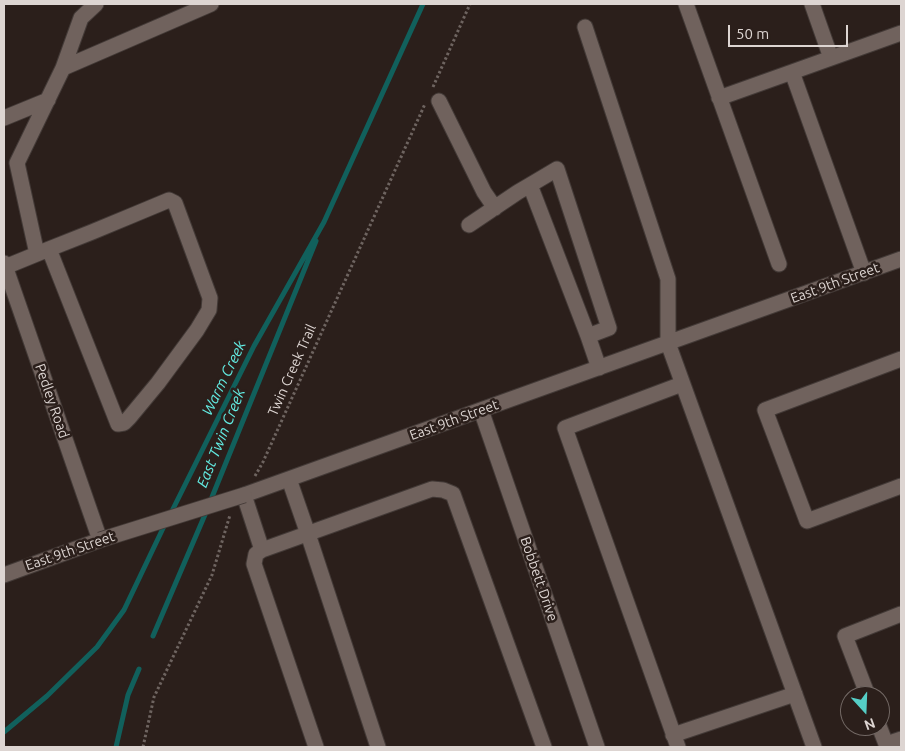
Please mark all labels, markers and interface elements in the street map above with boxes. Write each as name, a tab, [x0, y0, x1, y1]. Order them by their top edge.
scale bar	[730, 15, 850, 47]
text: 50 m	[736, 25, 769, 42]
street label: East 9th Street	[788, 259, 882, 307]
street label: Twin Creek Trail	[264, 321, 320, 419]
water label: Warm Creek	[198, 338, 250, 418]
street label: Pedley Road	[31, 362, 73, 440]
water label: East Twin Creek	[193, 386, 249, 490]
street label: East 9th Street	[407, 396, 501, 444]
street label: East 9th Street	[23, 528, 117, 574]
street label: Bobbett Drive	[517, 534, 561, 624]
north arrow	[840, 686, 890, 736]
text: N	[862, 715, 877, 733]

